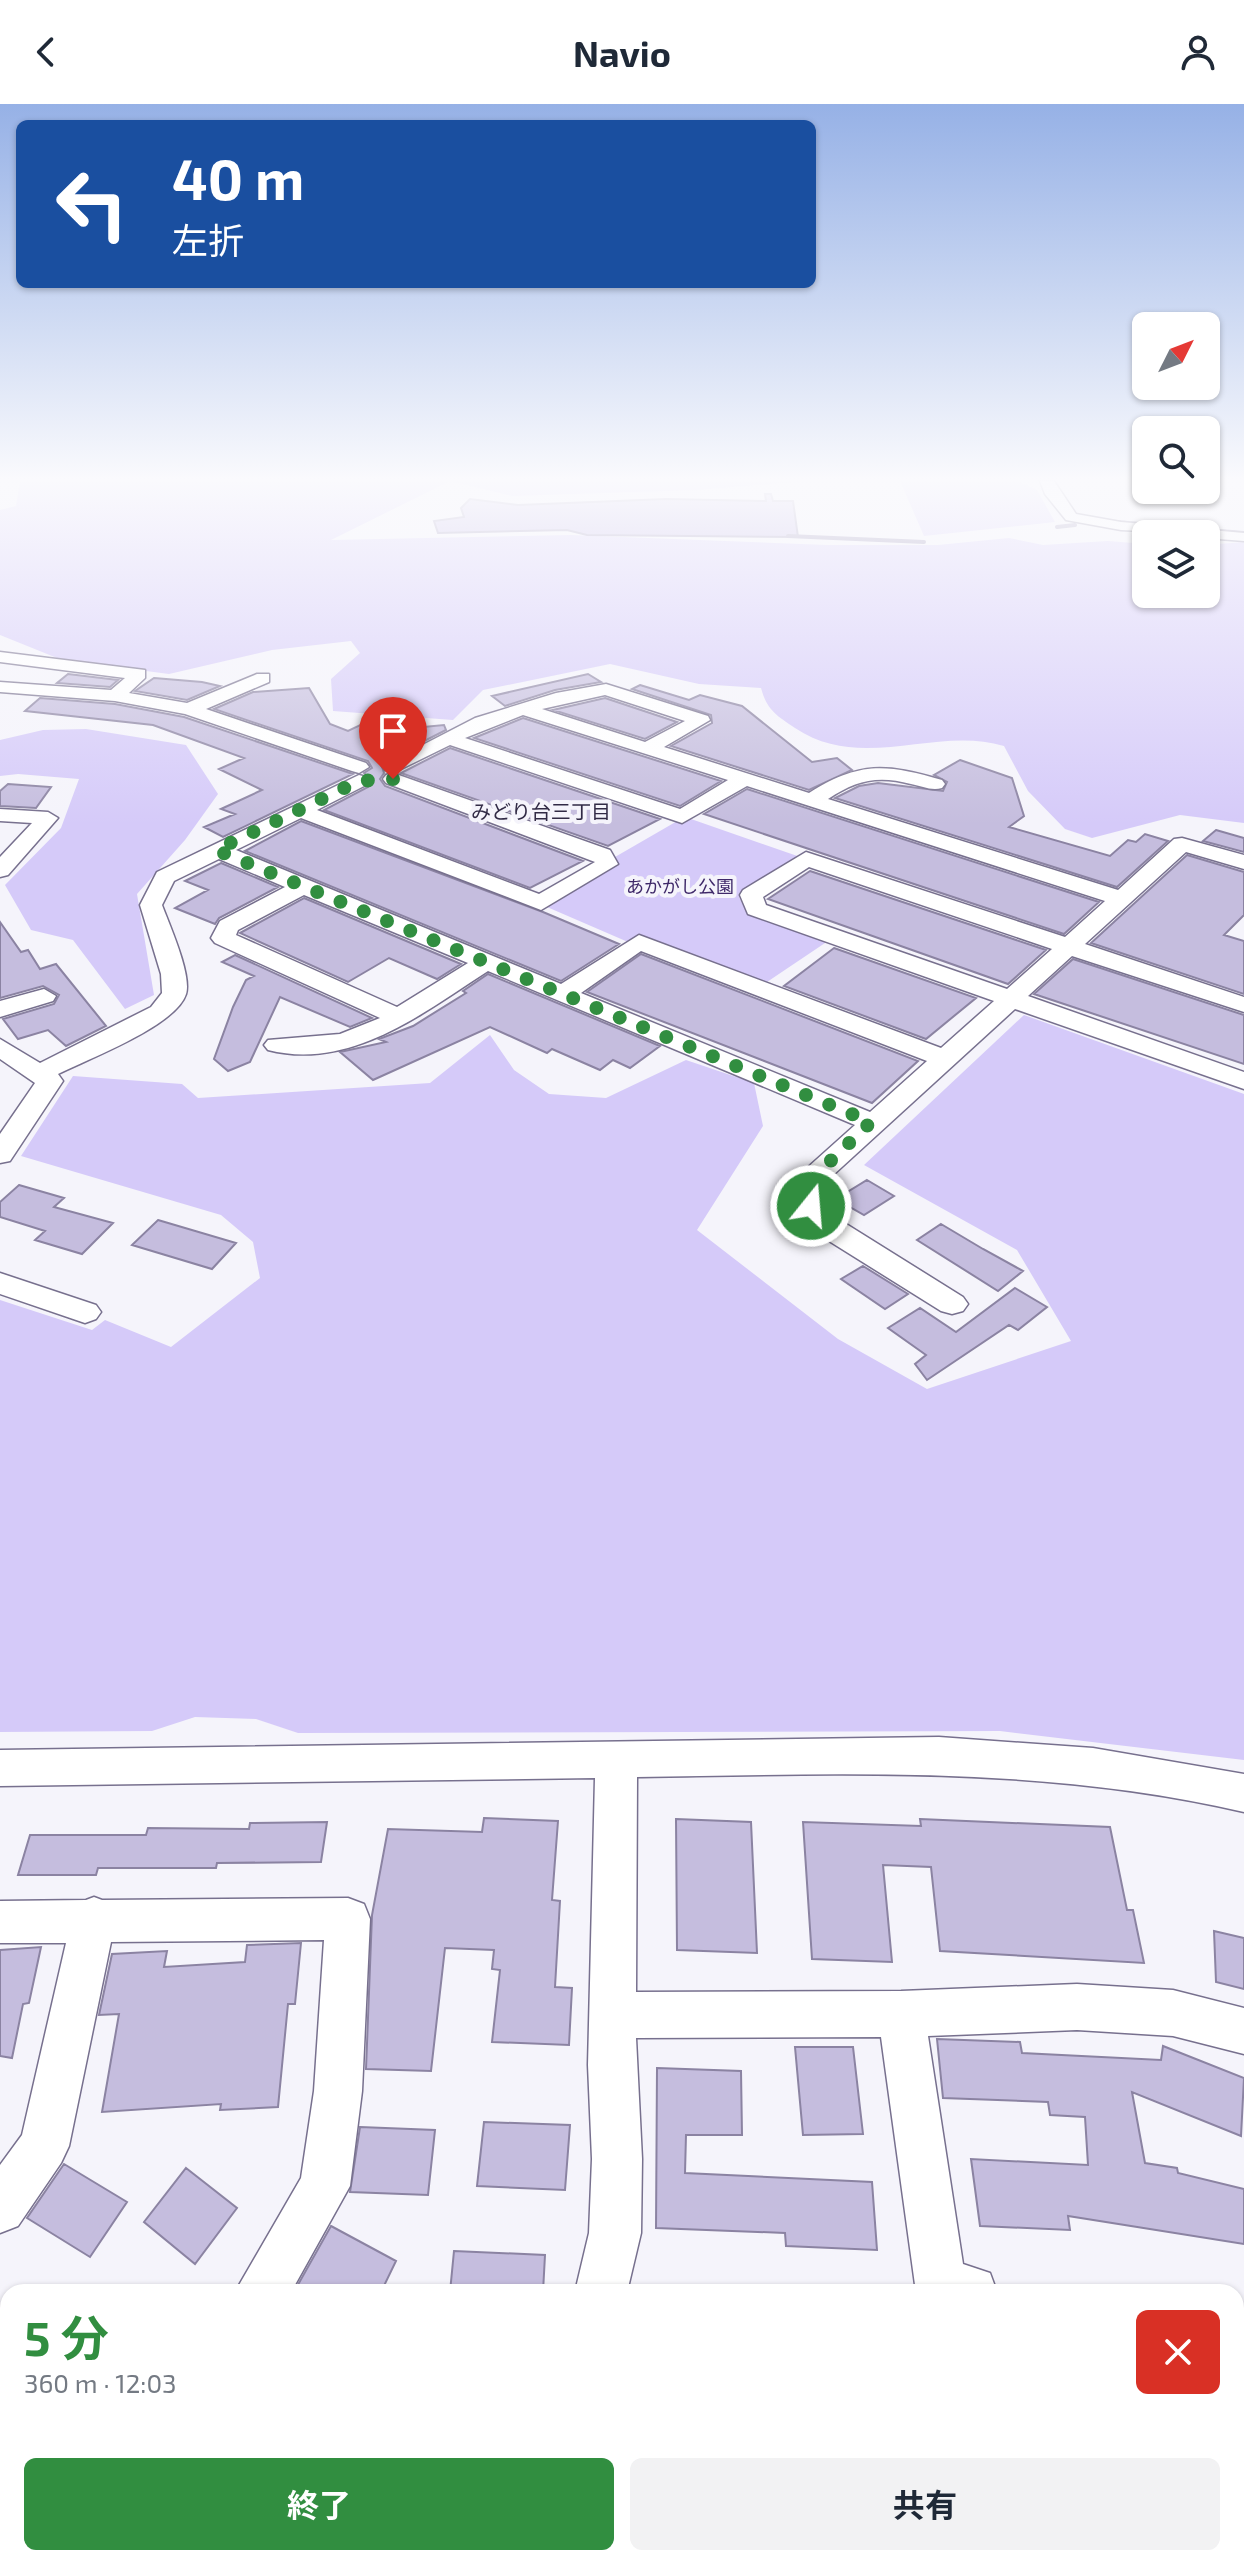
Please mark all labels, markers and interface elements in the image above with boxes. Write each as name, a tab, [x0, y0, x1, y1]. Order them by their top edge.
icon: back	[24, 30, 68, 74]
icon: person	[1176, 30, 1220, 74]
text: Navio	[573, 31, 671, 74]
text: 40 m	[172, 144, 304, 211]
icon: left	[40, 152, 144, 256]
text: 左折	[172, 218, 244, 261]
north arrow	[1132, 312, 1220, 400]
map controls	[1132, 312, 1220, 608]
button: search	[1132, 416, 1220, 504]
button: layers	[1132, 520, 1220, 608]
pin	[359, 697, 427, 779]
icon: arrive	[371, 709, 415, 753]
district label: みどり台三丁目	[471, 799, 611, 823]
park label: あかがし公園	[626, 875, 734, 897]
position arrow	[769, 1164, 853, 1248]
text: 5 分	[24, 2308, 109, 2366]
button: close	[1136, 2310, 1220, 2394]
text: 360 m · 12:03	[24, 2367, 177, 2398]
button: 終了	[24, 2458, 614, 2550]
button: 共有	[630, 2458, 1220, 2550]

